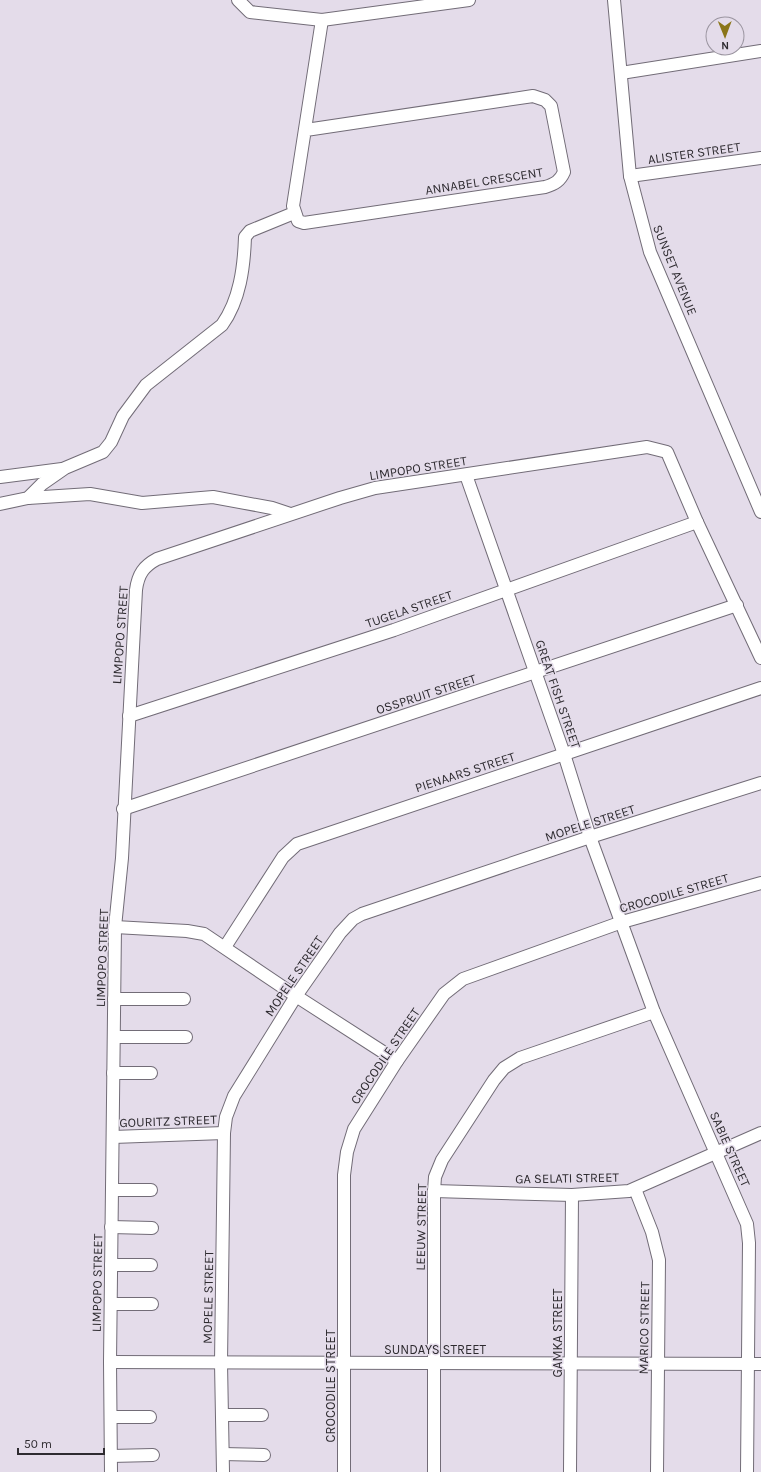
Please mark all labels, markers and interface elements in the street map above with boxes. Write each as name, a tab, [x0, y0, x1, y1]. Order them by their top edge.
north arrow	[705, 16, 745, 56]
text: N	[721, 39, 729, 52]
street label: ALISTER STREET	[647, 139, 742, 167]
street label: ANNABEL CRESCENT	[424, 164, 544, 198]
street label: SUNSET AVENUE	[650, 222, 700, 318]
street label: LIMPOPO STREET	[368, 453, 468, 483]
street label: LIMPOPO STREET	[109, 585, 131, 685]
street label: TUGELA STREET	[364, 587, 455, 631]
street label: GREAT FISH STREET	[532, 638, 584, 751]
street label: OSSPRUIT STREET	[374, 671, 478, 717]
street label: PIENAARS STREET	[413, 749, 517, 795]
street label: MOPELE STREET	[543, 801, 637, 845]
street label: CROCODILE STREET	[618, 870, 731, 916]
street label: LIMPOPO STREET	[93, 908, 111, 1007]
street label: MOPELE STREET	[262, 933, 327, 1019]
street label: CROCODILE STREET	[347, 1005, 423, 1107]
street label: SABIE STREET	[707, 1109, 754, 1189]
street label: GOURITZ STREET	[119, 1112, 218, 1130]
street label: GA SELATI STREET	[515, 1170, 620, 1186]
street label: LEEUW STREET	[413, 1183, 429, 1271]
street label: LIMPOPO STREET	[89, 1233, 105, 1332]
street label: MOPELE STREET	[200, 1249, 216, 1344]
street label: MARICO STREET	[636, 1281, 652, 1375]
street label: GAMKA STREET	[550, 1288, 565, 1377]
street label: CROCODILE STREET	[323, 1329, 338, 1442]
street label: SUNDAYS STREET	[384, 1342, 487, 1357]
scale bar	[18, 1430, 104, 1456]
text: 50 m	[24, 1437, 52, 1451]

